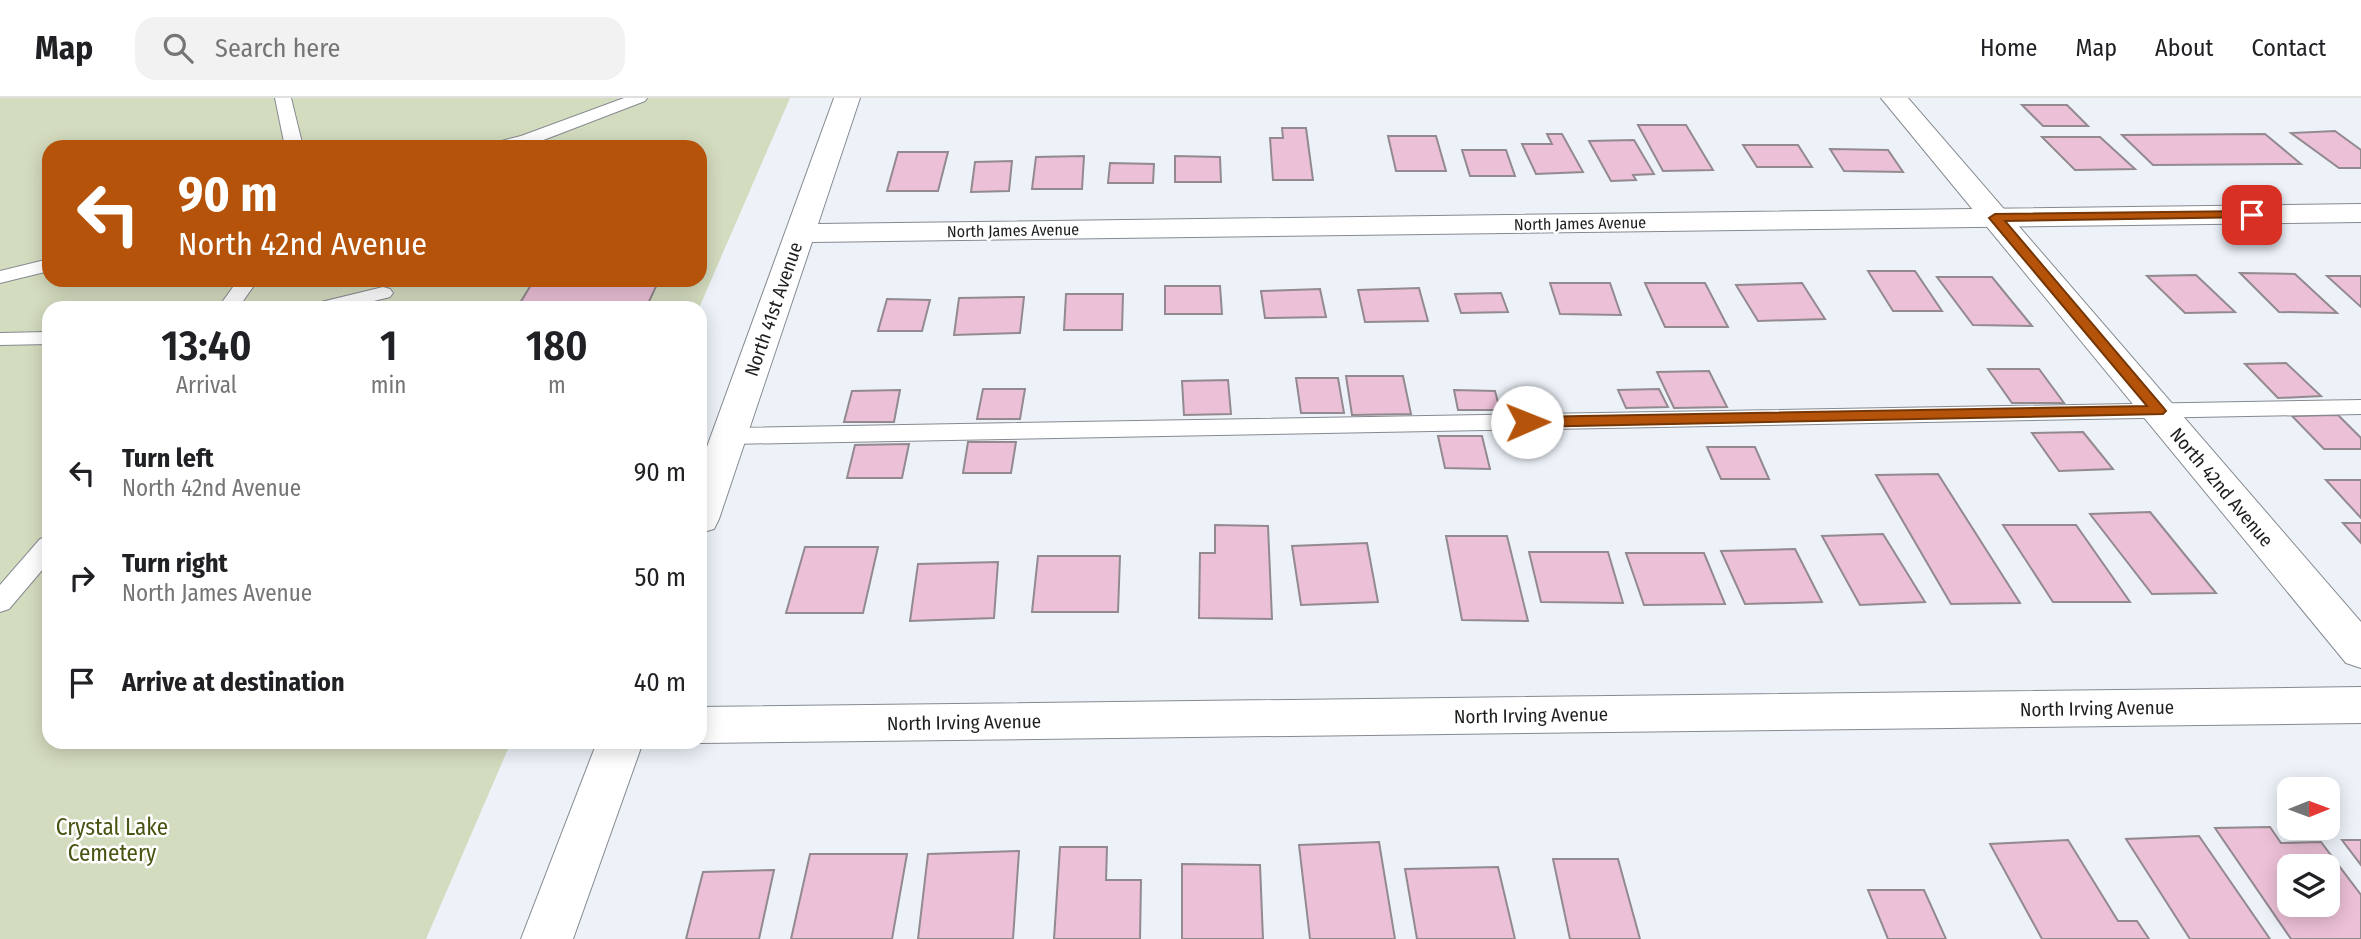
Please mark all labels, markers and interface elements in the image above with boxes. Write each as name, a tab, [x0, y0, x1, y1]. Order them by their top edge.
search box	[135, 17, 625, 80]
text: Map	[35, 28, 93, 68]
icon: search	[159, 29, 197, 67]
text: Search here	[215, 33, 340, 64]
text: Home	[1980, 34, 2037, 62]
text: Map	[2075, 34, 2117, 62]
text: About	[2155, 34, 2213, 62]
text: Contact	[2251, 34, 2326, 62]
text: 90 m	[178, 165, 278, 224]
icon: left	[63, 168, 154, 259]
pin	[2222, 185, 2282, 245]
icon: arrive	[2233, 196, 2271, 234]
street label: North James Avenue	[1514, 213, 1646, 234]
street label: North James Avenue	[947, 220, 1079, 241]
text: North 42nd Avenue	[178, 225, 427, 263]
street label: North 41st Avenue	[740, 239, 807, 379]
text: 13:40	[161, 321, 252, 371]
text: 1	[380, 321, 397, 371]
text: 180	[526, 321, 588, 371]
text: Arrival	[176, 371, 237, 399]
text: min	[371, 371, 406, 399]
text: m	[548, 371, 566, 399]
position arrow	[1490, 385, 1564, 459]
street label: North 42nd Avenue	[2165, 423, 2278, 551]
text: Turn left	[122, 443, 214, 474]
icon: left	[63, 454, 101, 492]
text: 90 m	[634, 457, 686, 488]
text: North 42nd Avenue	[122, 474, 301, 502]
text: Turn right	[122, 548, 228, 579]
icon: right	[63, 559, 101, 597]
text: 50 m	[634, 562, 686, 593]
text: North James Avenue	[122, 579, 312, 607]
icon: arrive	[63, 664, 101, 702]
text: Arrive at destination	[122, 667, 345, 698]
text: 40 m	[634, 667, 686, 698]
street label: North Irving Avenue	[2020, 696, 2174, 721]
street label: North Irving Avenue	[1454, 703, 1608, 728]
street label: North Irving Avenue	[887, 710, 1041, 735]
north arrow	[2277, 777, 2340, 840]
map controls	[2277, 777, 2340, 917]
park label: Crystal Lake Cemetery	[56, 813, 168, 867]
button: layers	[2277, 854, 2340, 917]

